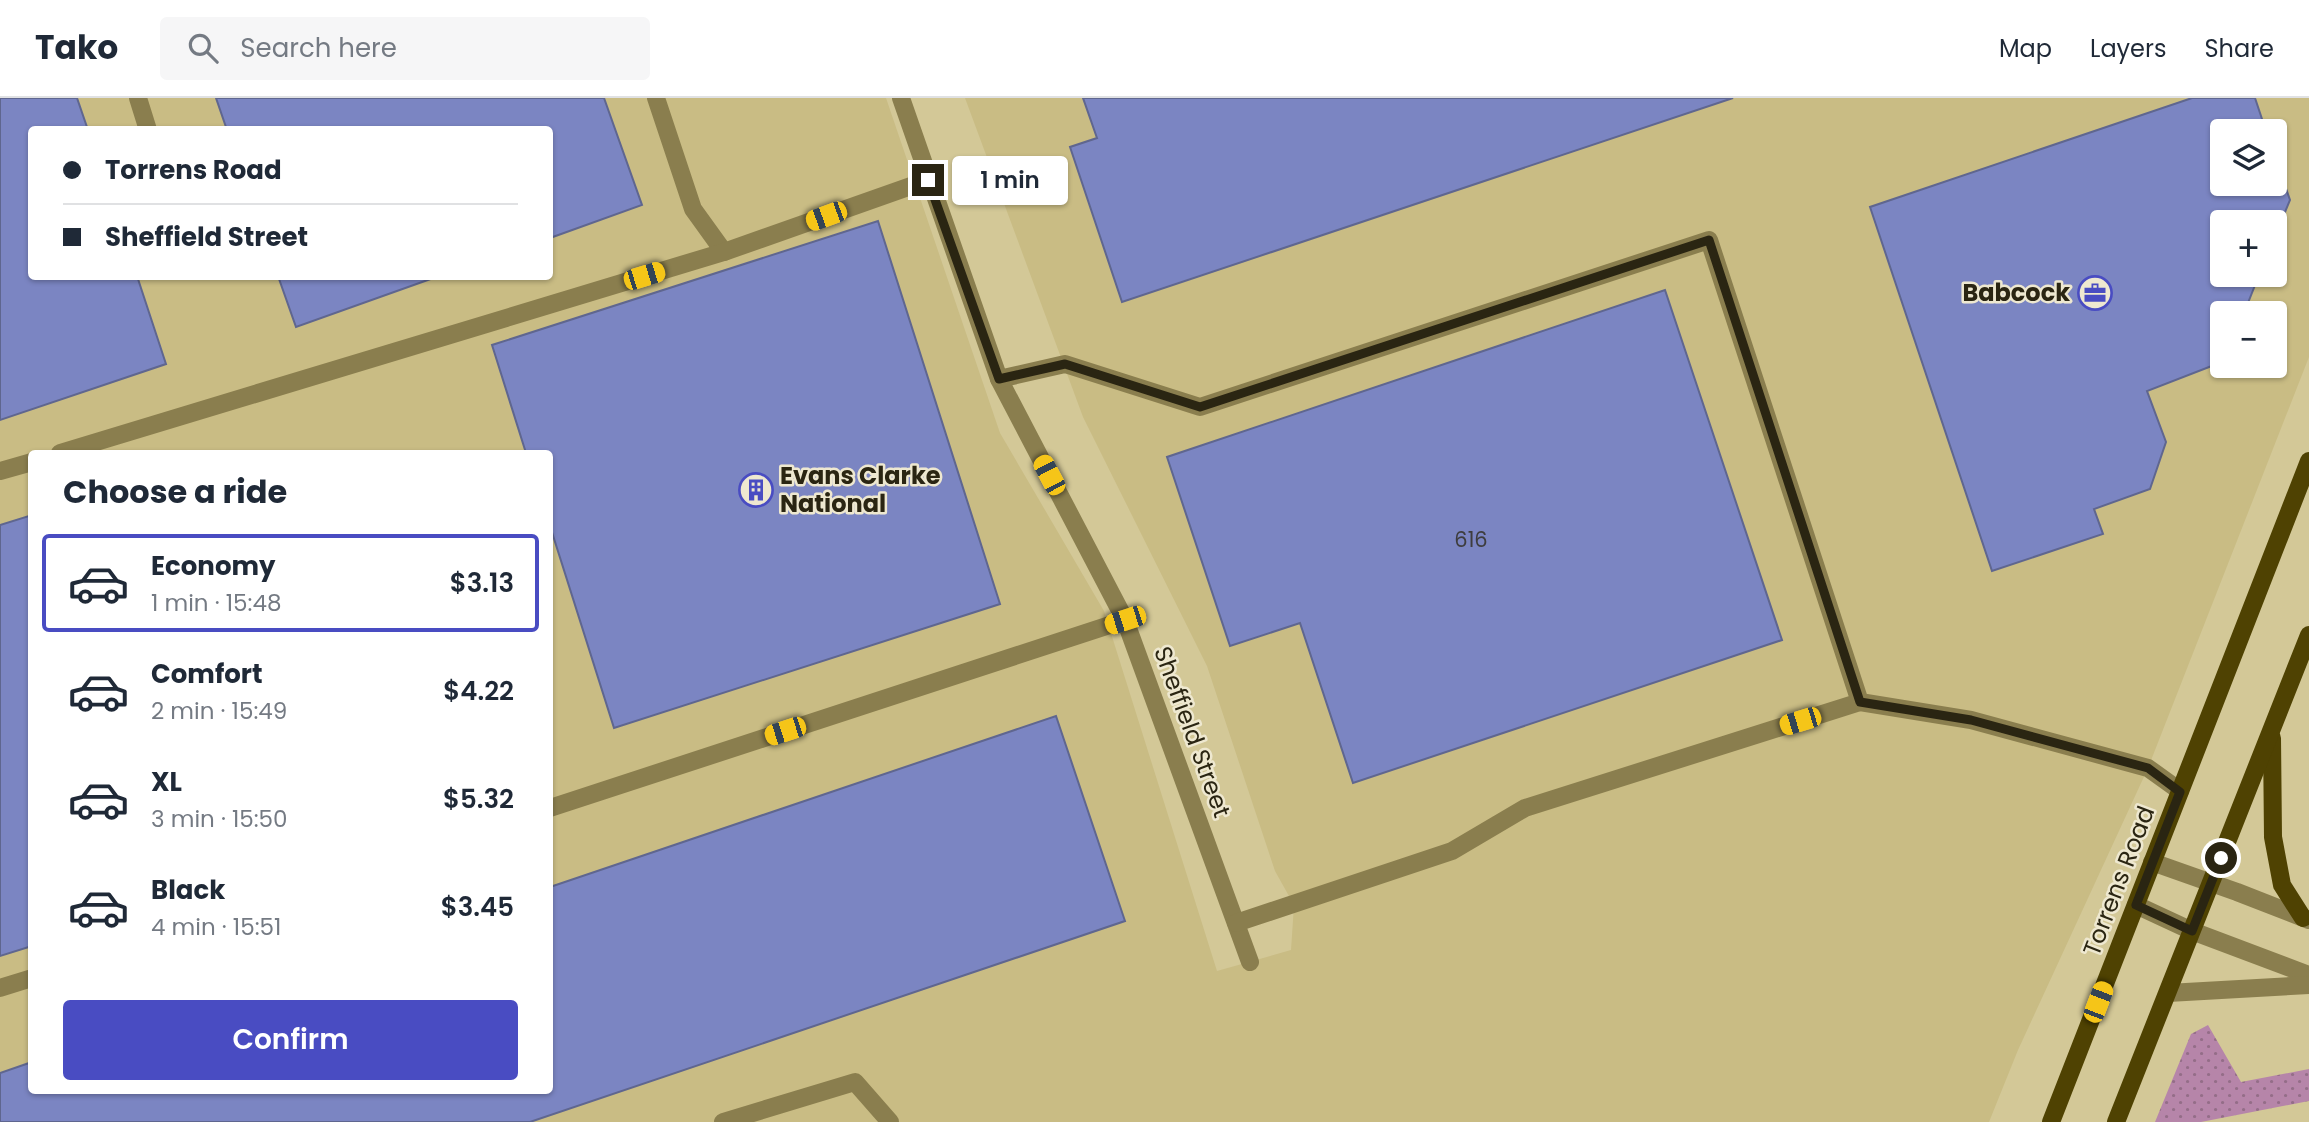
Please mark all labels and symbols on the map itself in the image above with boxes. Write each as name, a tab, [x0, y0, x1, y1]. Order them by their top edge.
callout: 1 min	[953, 155, 1068, 204]
route end	[912, 164, 944, 196]
car	[803, 199, 850, 233]
car	[621, 260, 668, 292]
office icon: Babcock	[2076, 274, 2114, 312]
place label: Babcock	[1962, 276, 2070, 309]
car	[1030, 452, 1069, 498]
place label: Evans Clarke National	[780, 459, 941, 520]
building icon: Evans Clarke National	[737, 471, 775, 509]
house number: 616	[1454, 525, 1488, 554]
car	[1102, 604, 1149, 636]
street label: Sheffield Street	[1146, 642, 1239, 822]
car	[1777, 705, 1824, 737]
car	[762, 715, 809, 747]
street label: Torrens Road	[2075, 801, 2162, 960]
route start	[2205, 842, 2237, 874]
car	[2081, 979, 2116, 1025]

